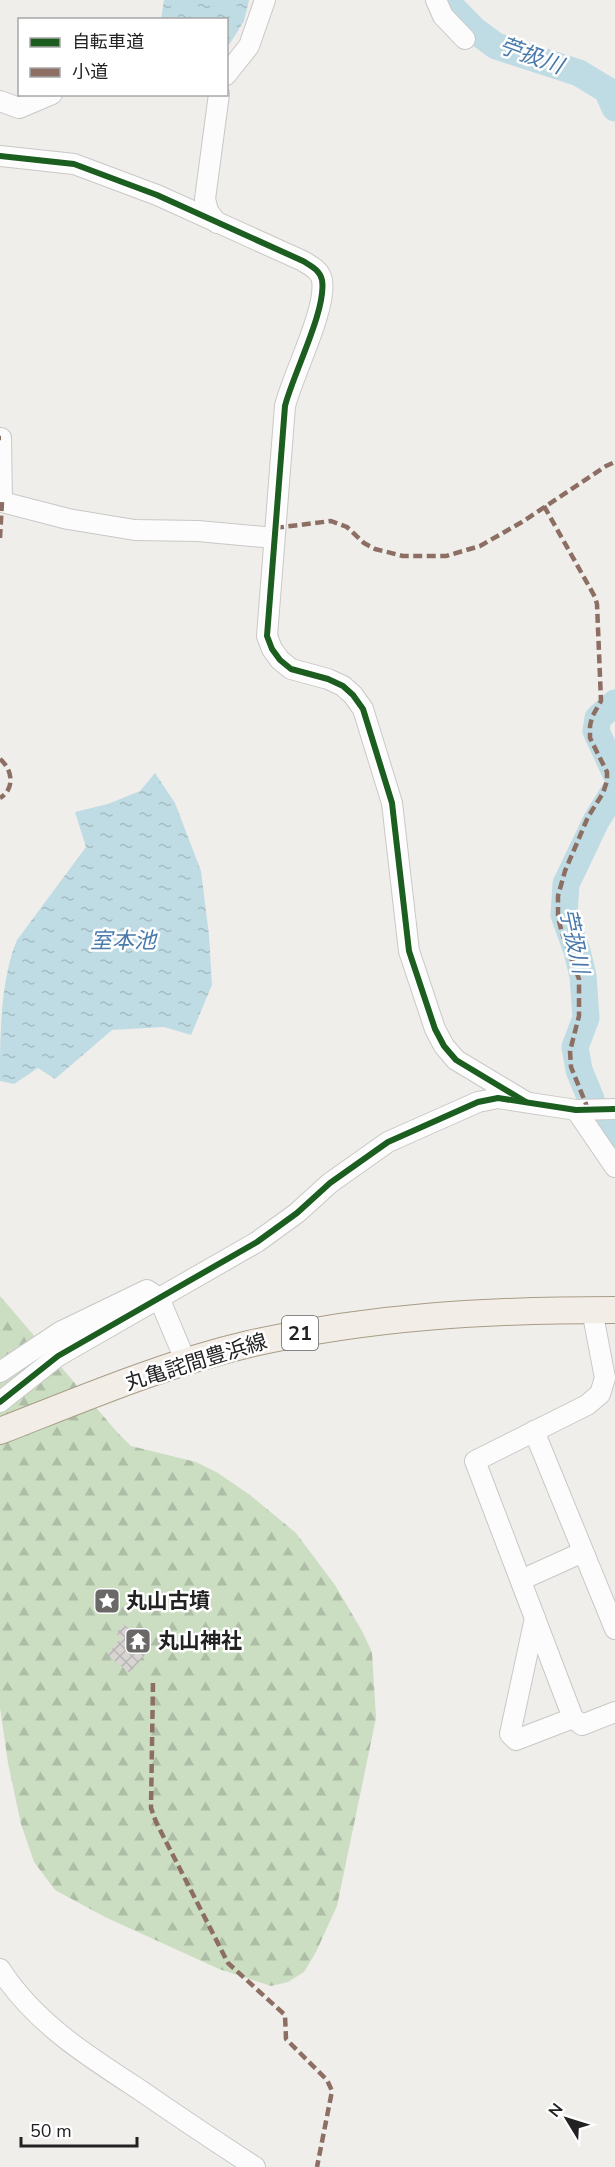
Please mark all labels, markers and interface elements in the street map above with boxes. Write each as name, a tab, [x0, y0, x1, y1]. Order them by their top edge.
legend	[18, 18, 228, 96]
text: 自転車道	[72, 30, 144, 54]
water label: 苧扱川	[495, 31, 569, 82]
text: 小道	[72, 60, 108, 84]
water label: 苧扱川	[552, 906, 596, 978]
water label: 室本池	[90, 926, 158, 956]
road number: 21	[282, 1316, 318, 1350]
street label: 丸亀詫間豊浜線	[122, 1327, 270, 1397]
place icon: 丸山古墳	[92, 1586, 122, 1616]
place label: 丸山古墳	[126, 1587, 210, 1615]
temple icon: 丸山神社	[123, 1626, 153, 1656]
place label: 丸山神社	[158, 1627, 242, 1655]
north arrow	[537, 2089, 597, 2149]
text: N	[544, 2099, 568, 2122]
scale bar	[21, 2110, 136, 2148]
text: 50 m	[30, 2119, 72, 2143]

